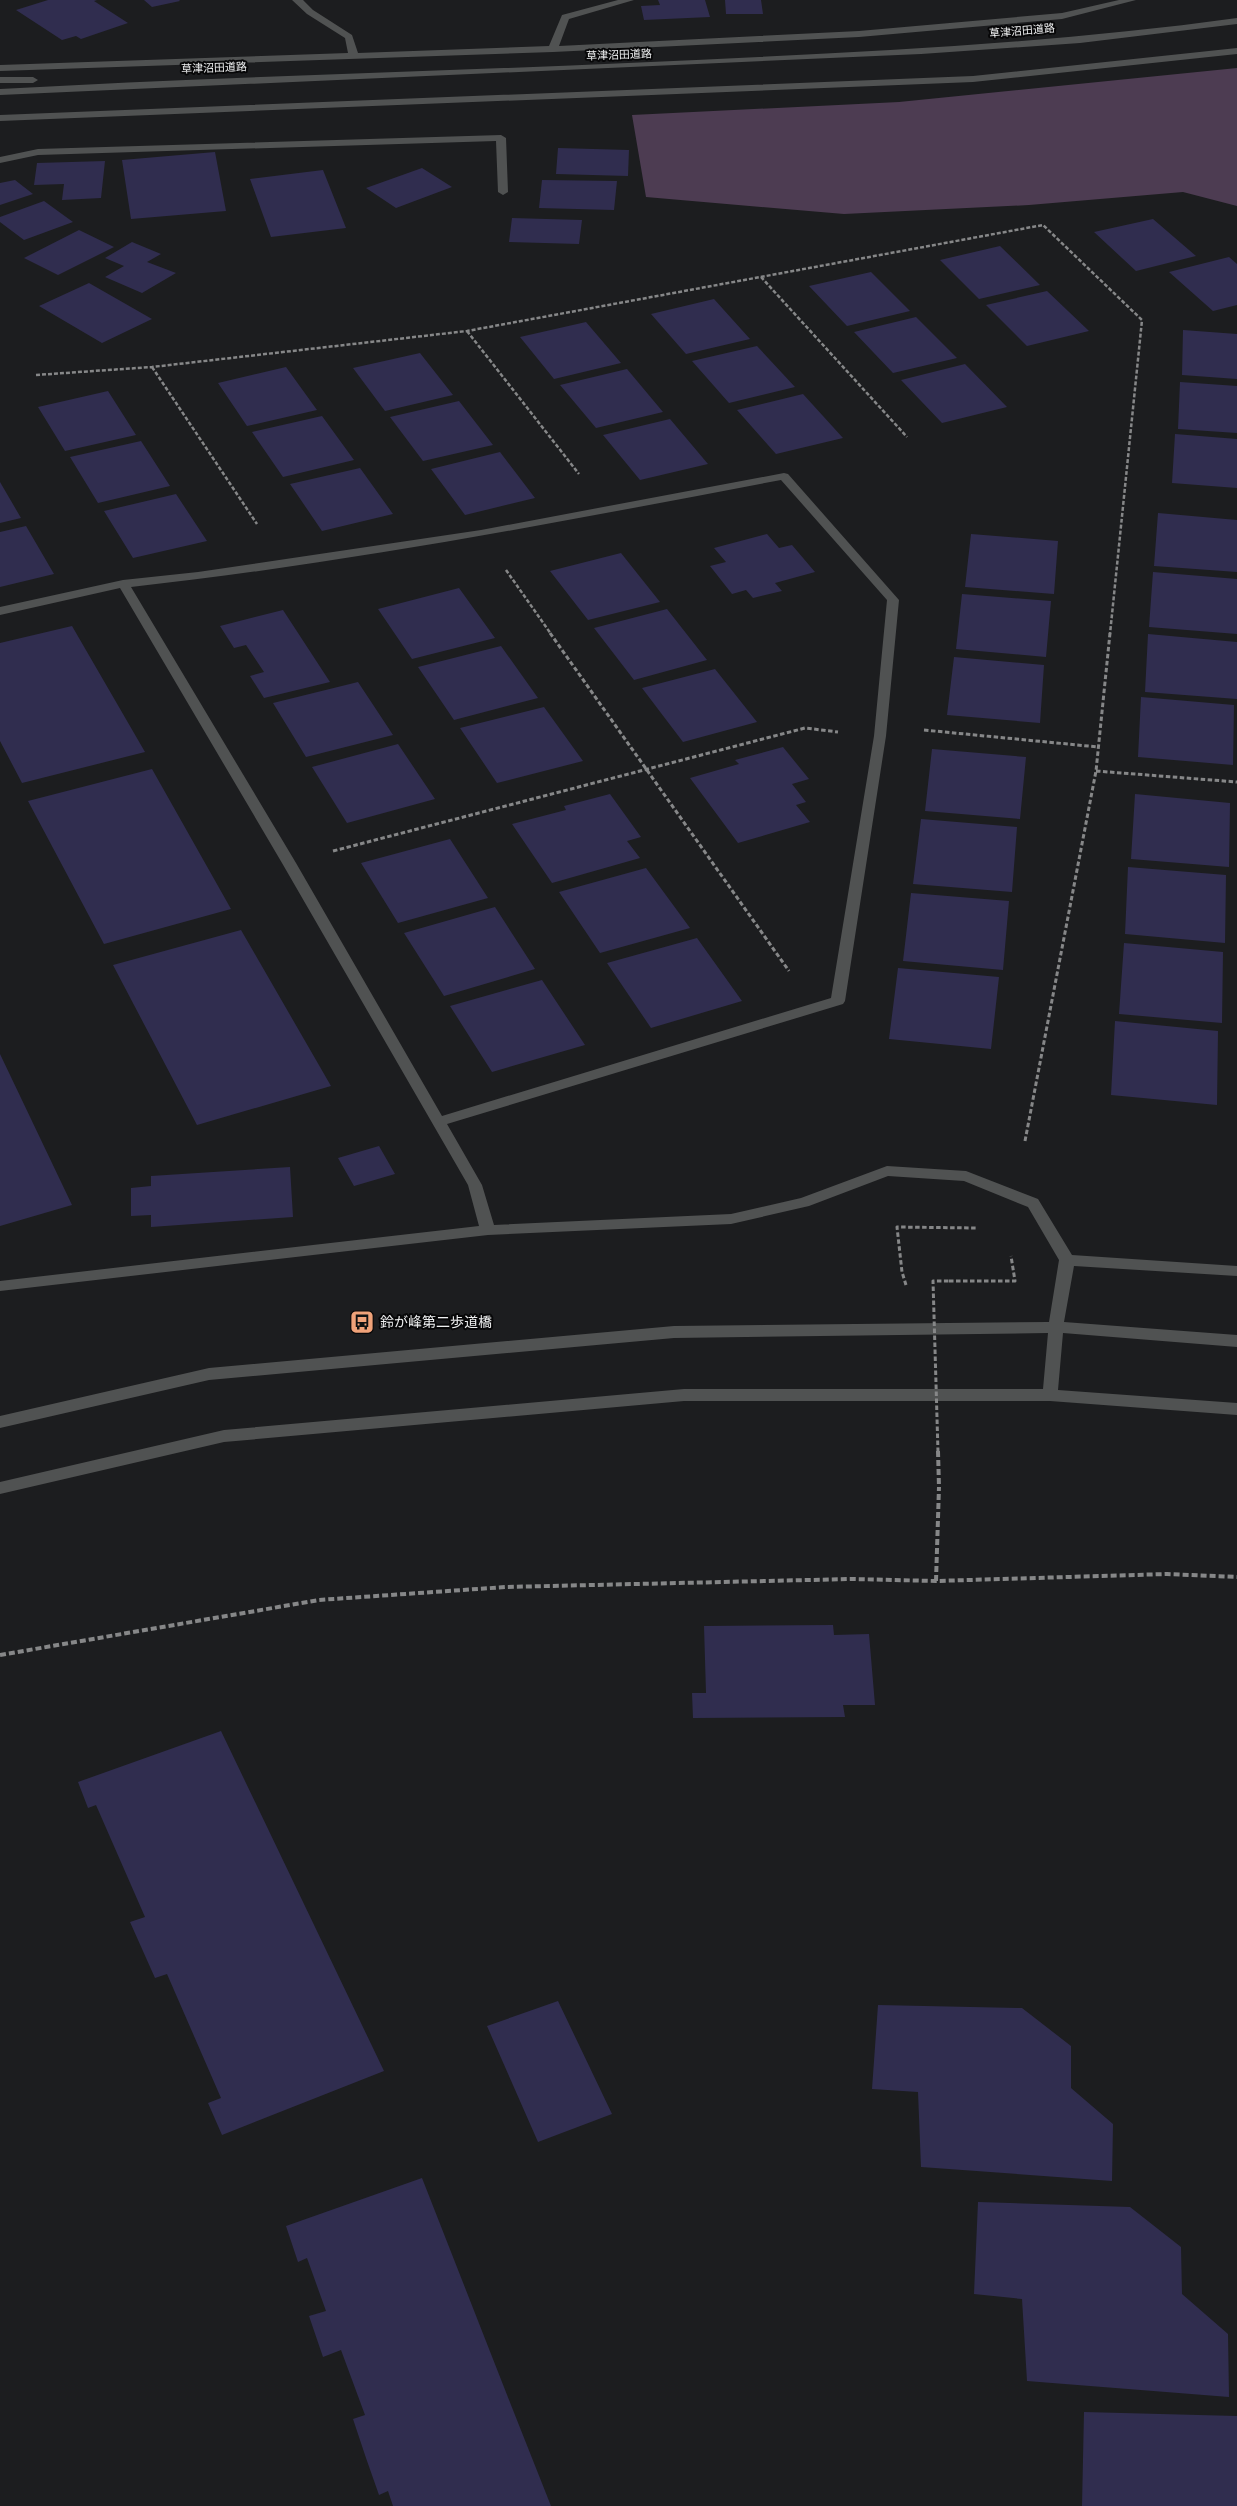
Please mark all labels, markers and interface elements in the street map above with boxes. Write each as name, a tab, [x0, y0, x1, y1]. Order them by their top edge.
street label: 草津沼田道路	[989, 22, 1055, 40]
street label: 草津沼田道路	[586, 47, 652, 63]
street label: 草津沼田道路	[181, 60, 247, 76]
bus stop icon: 鈴が峰第二歩道橋	[349, 1309, 375, 1335]
place label: 鈴が峰第二歩道橋	[380, 1314, 492, 1331]

